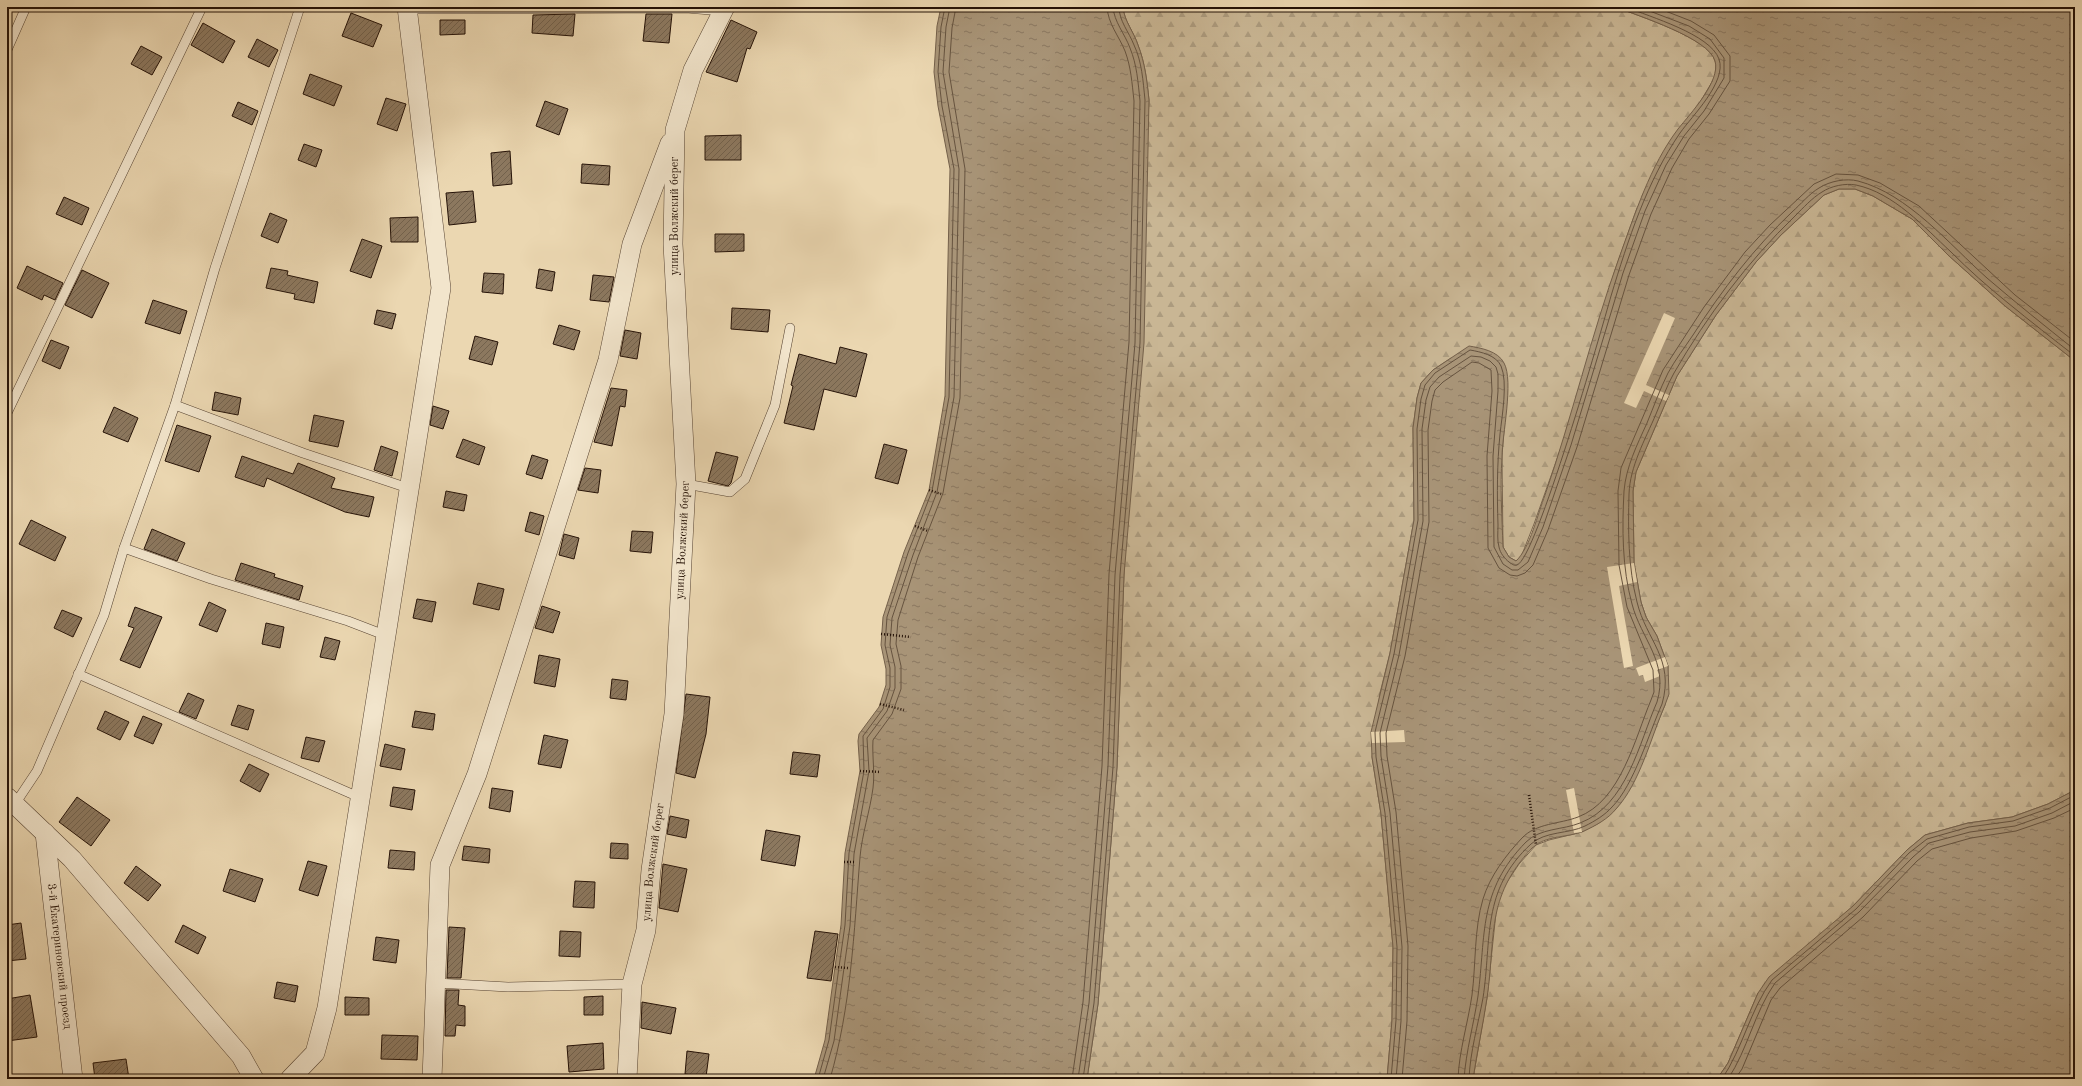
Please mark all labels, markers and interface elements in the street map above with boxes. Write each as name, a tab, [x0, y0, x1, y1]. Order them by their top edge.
street label: улица Волжский берег	[669, 157, 681, 275]
street label: улица Волжский берег	[674, 480, 692, 600]
street label: улица Волжский берег	[641, 802, 667, 922]
street label: 3-й Екатериновский проезд	[45, 883, 73, 1030]

